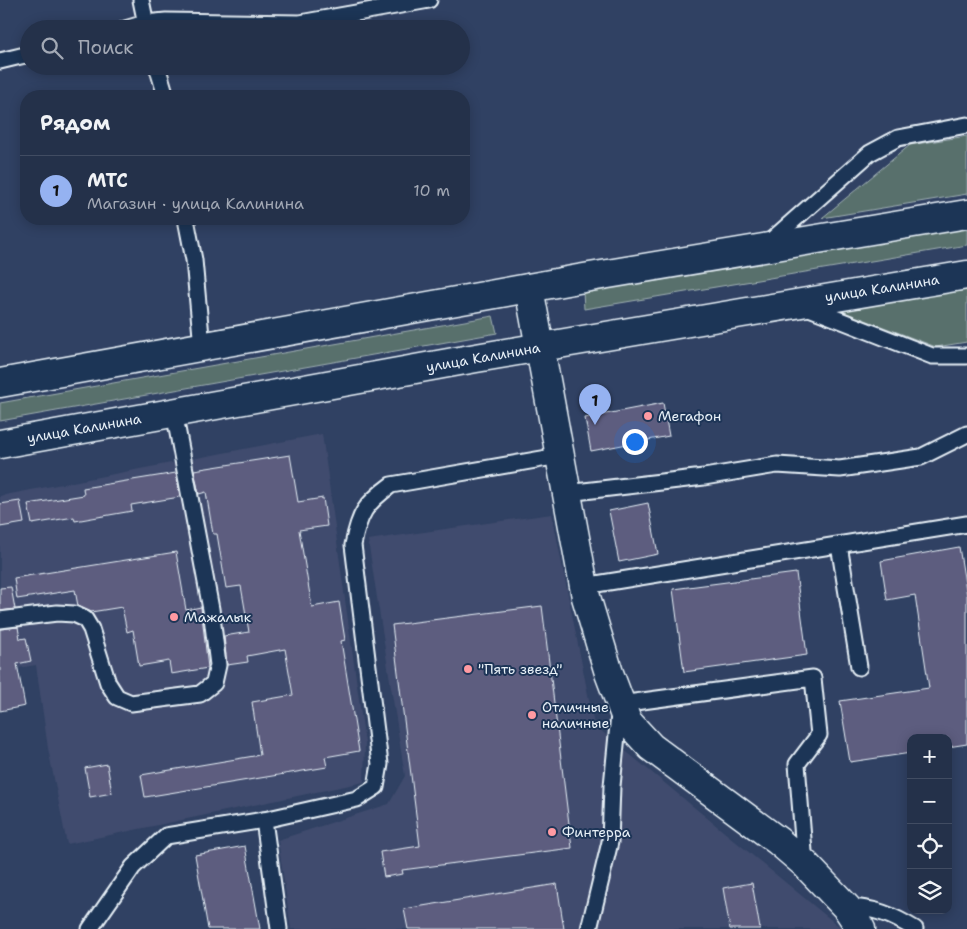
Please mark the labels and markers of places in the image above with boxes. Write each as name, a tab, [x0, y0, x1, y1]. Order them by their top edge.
pin: 1	[579, 384, 611, 425]
place label: Мегафон	[658, 407, 721, 425]
marker: Мегафон	[642, 410, 654, 422]
place label: Мажалык	[184, 608, 252, 626]
marker: Мажалык	[168, 611, 180, 623]
place label: "Пять звезд"	[478, 660, 563, 678]
marker: "Пять звезд"	[462, 663, 474, 675]
place label: Отличные наличные	[542, 698, 609, 732]
marker: Отличные наличные	[526, 709, 538, 721]
place label: Финтерра	[562, 823, 631, 841]
marker: Финтерра	[546, 826, 558, 838]

